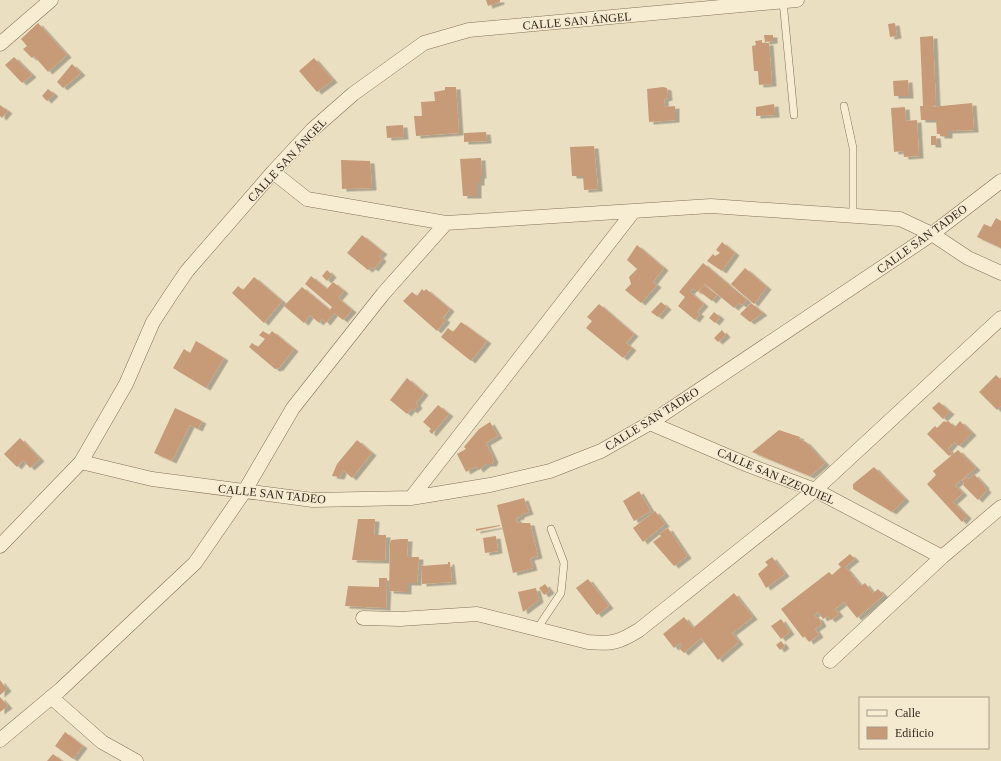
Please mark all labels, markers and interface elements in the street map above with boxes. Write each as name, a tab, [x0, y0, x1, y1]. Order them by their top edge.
street label: CALLE SAN ÁNGEL	[522, 9, 632, 33]
street label: CALLE SAN ÁNGEL	[245, 115, 329, 205]
street label: CALLE SAN TADEO	[874, 201, 970, 276]
street label: CALLE SAN TADEO	[602, 384, 702, 454]
street label: CALLE SAN EZEQUIEL	[715, 445, 837, 507]
street label: CALLE SAN TADEO	[217, 481, 327, 507]
legend	[859, 697, 989, 749]
text: Calle	[895, 706, 920, 720]
text: Edificio	[895, 726, 934, 740]

